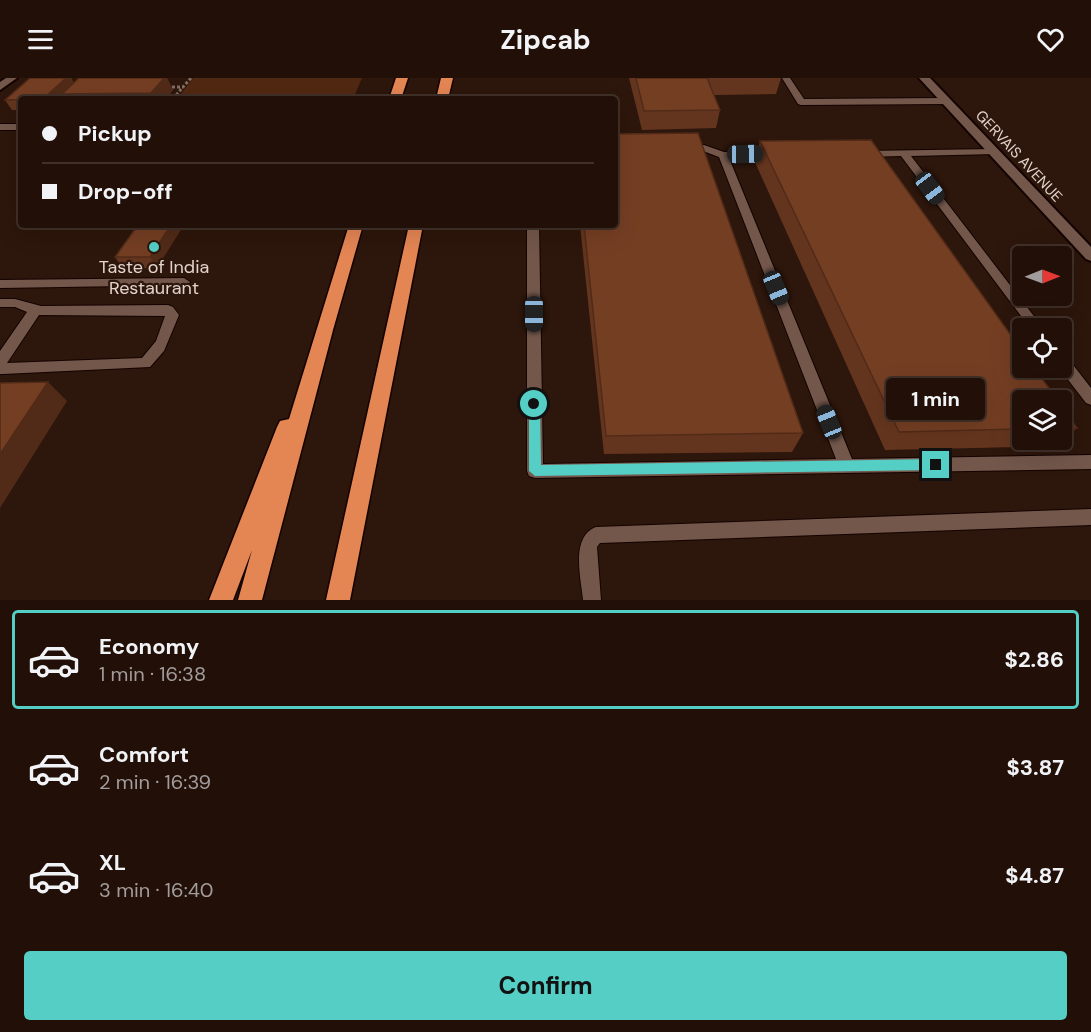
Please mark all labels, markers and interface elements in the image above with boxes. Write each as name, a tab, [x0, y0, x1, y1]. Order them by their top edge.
text: Zipcab	[500, 22, 591, 57]
icon: menu	[24, 23, 57, 56]
icon: heart	[1034, 23, 1067, 56]
street label: GERVAIS AVENUE	[971, 106, 1067, 206]
text: Pickup	[78, 119, 152, 148]
car	[727, 145, 763, 163]
car	[912, 168, 948, 208]
text: Drop-off	[78, 177, 173, 206]
marker: Taste of India Restaurant	[147, 240, 161, 254]
north arrow	[1012, 246, 1072, 306]
map controls	[1012, 246, 1072, 450]
place label: Taste of India Restaurant	[99, 255, 209, 300]
car	[761, 268, 791, 308]
car	[525, 296, 543, 332]
button: locate	[1012, 318, 1072, 378]
callout: 1 min	[886, 378, 986, 420]
text: 1 min	[911, 386, 960, 412]
route start	[520, 390, 547, 417]
button: layers	[1012, 390, 1072, 450]
car	[814, 402, 844, 442]
route end	[922, 451, 949, 478]
text: Economy	[99, 632, 199, 661]
icon: car	[27, 633, 81, 687]
text: $2.86	[1005, 645, 1064, 674]
text: 1 min · 16:38	[99, 661, 206, 687]
text: Comfort	[99, 740, 189, 769]
icon: car	[27, 741, 81, 795]
text: $3.87	[1006, 753, 1064, 782]
text: 2 min · 16:39	[99, 769, 211, 795]
text: XL	[99, 848, 126, 877]
icon: car	[27, 849, 81, 903]
text: $4.87	[1005, 861, 1064, 890]
text: 3 min · 16:40	[99, 877, 214, 903]
button: Confirm	[24, 951, 1067, 1020]

